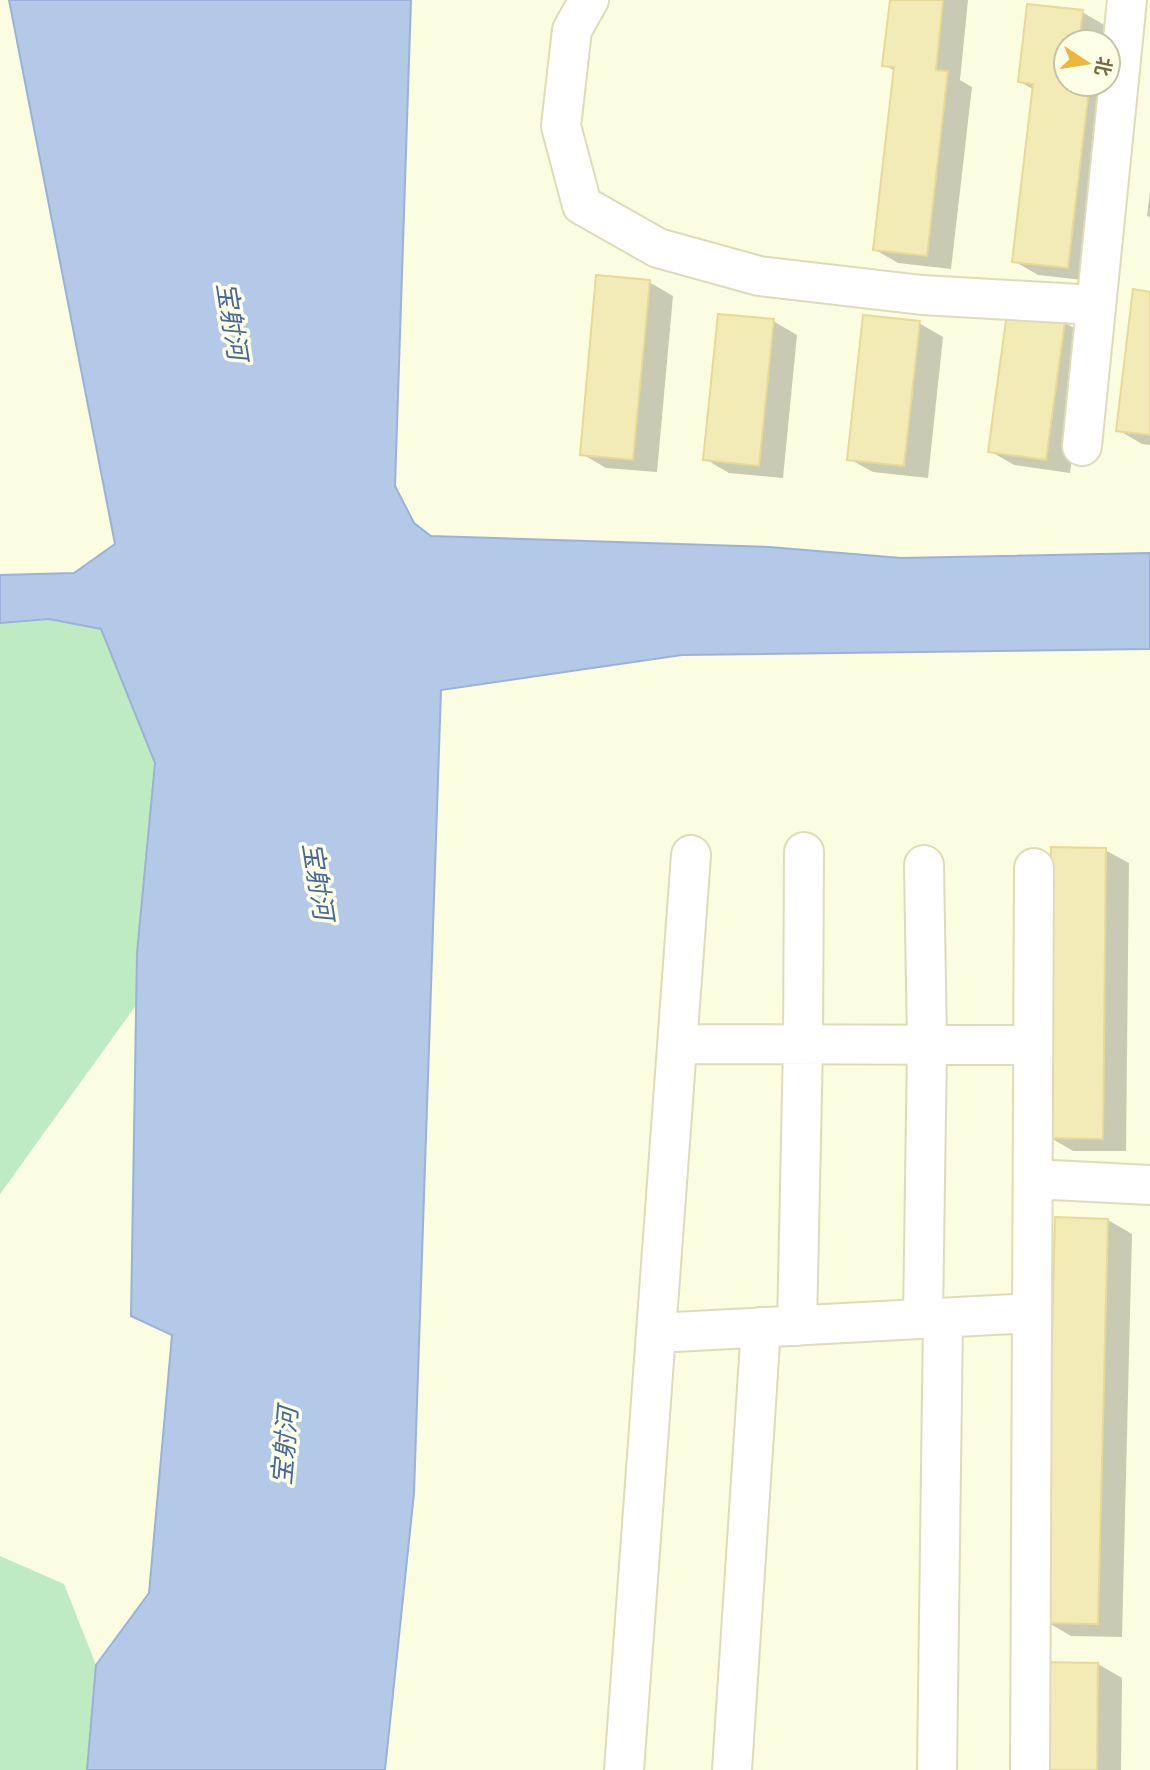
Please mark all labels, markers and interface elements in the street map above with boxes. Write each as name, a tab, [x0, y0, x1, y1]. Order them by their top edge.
north arrow	[1052, 28, 1122, 98]
text: 北	[1091, 55, 1114, 78]
water label: 宝射河	[212, 280, 253, 367]
water label: 宝射河	[298, 840, 339, 927]
water label: 宝射河	[268, 1401, 303, 1486]

